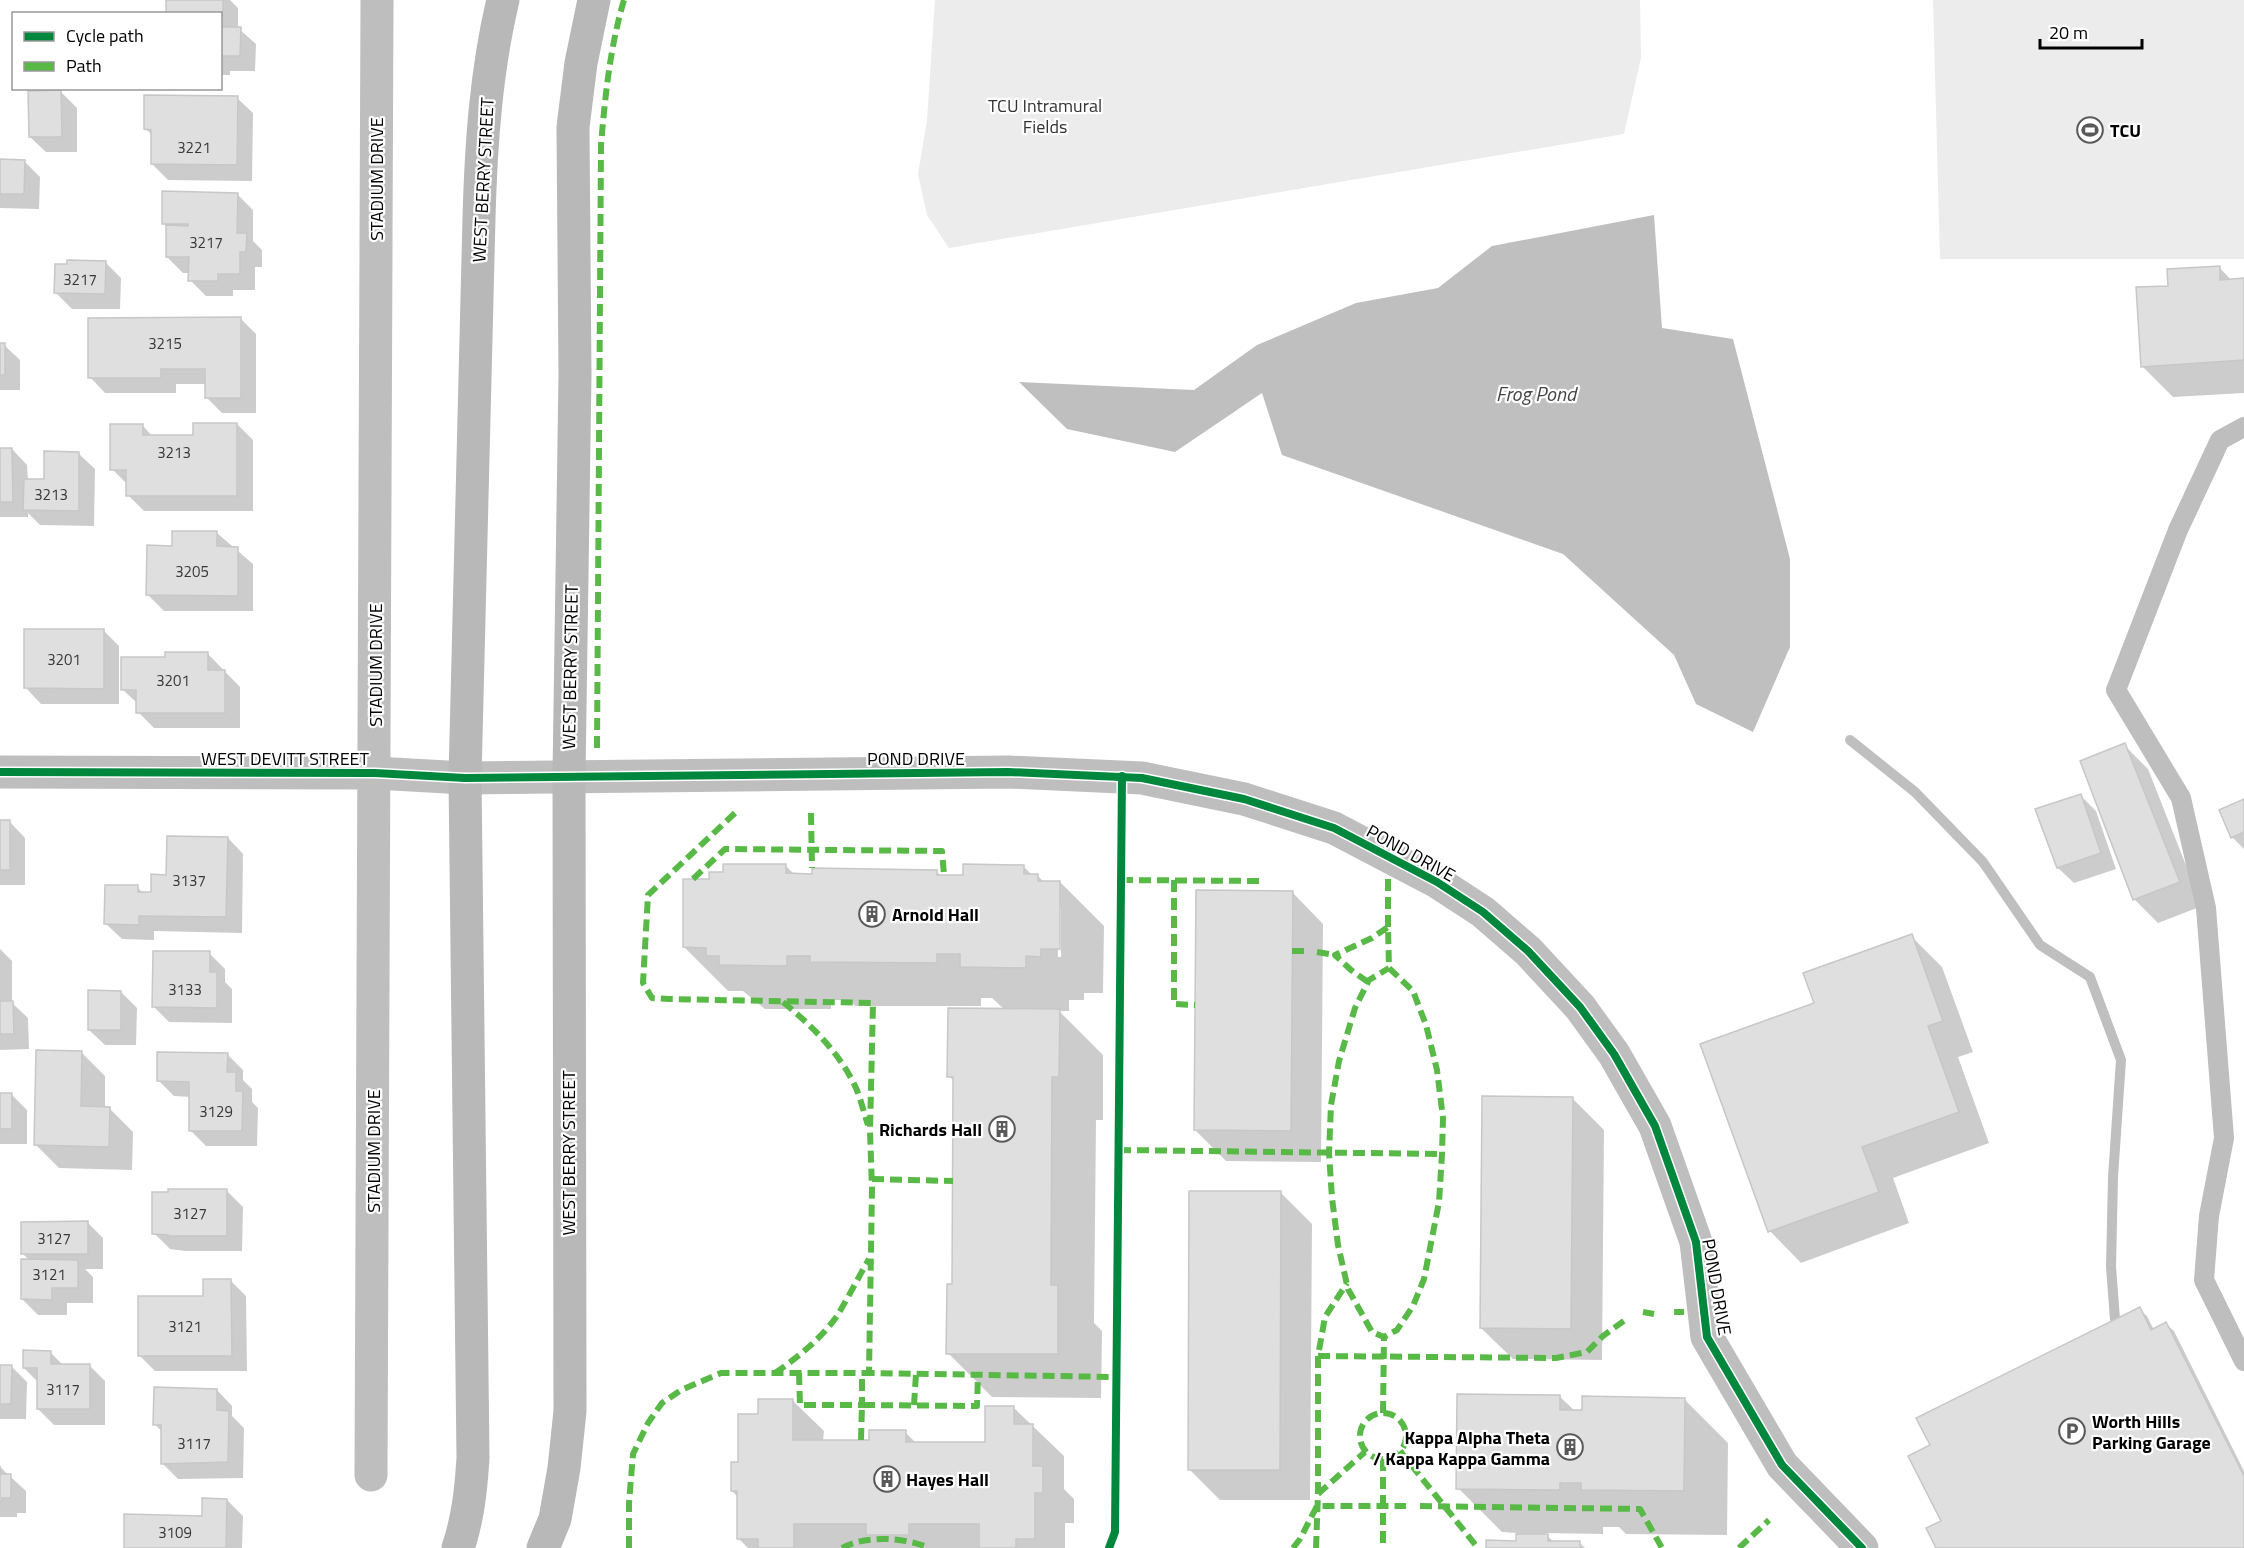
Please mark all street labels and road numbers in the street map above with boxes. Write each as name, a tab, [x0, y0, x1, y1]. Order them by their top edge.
street label: WEST BERRY STREET	[465, 96, 501, 263]
street label: STADIUM DRIVE	[363, 117, 390, 241]
street label: WEST BERRY STREET	[555, 584, 585, 750]
street label: STADIUM DRIVE	[362, 603, 389, 727]
street label: WEST DEVITT STREET	[201, 745, 370, 772]
street label: POND DRIVE	[867, 745, 965, 772]
street label: POND DRIVE	[1362, 817, 1460, 889]
street label: WEST BERRY STREET	[555, 1070, 582, 1236]
street label: STADIUM DRIVE	[360, 1089, 387, 1213]
street label: POND DRIVE	[1695, 1236, 1739, 1338]

